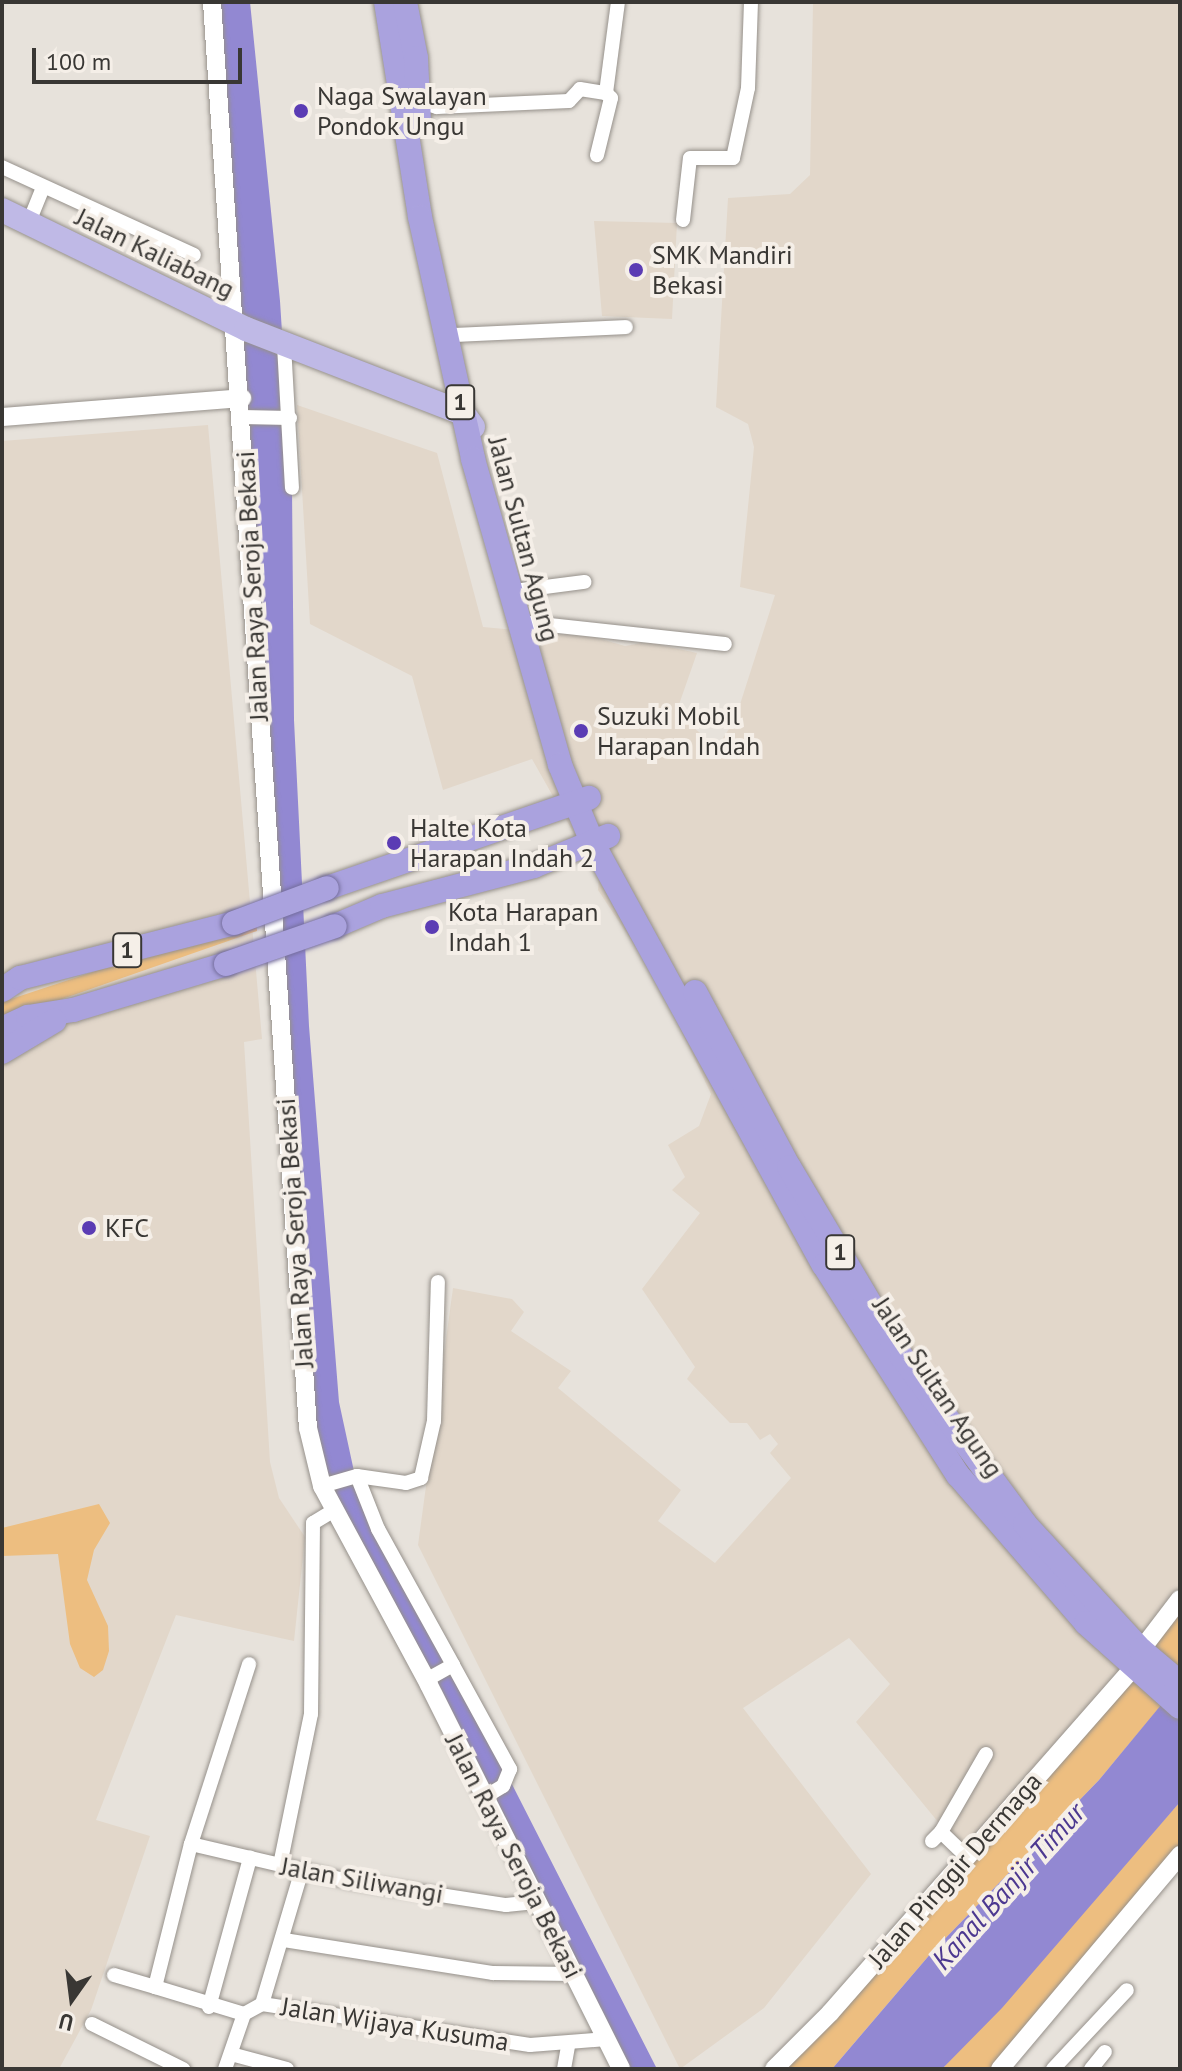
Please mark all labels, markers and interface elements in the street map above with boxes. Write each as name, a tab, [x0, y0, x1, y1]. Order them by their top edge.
scale bar	[36, 32, 246, 82]
text: 100 m	[46, 46, 111, 77]
place label: Naga Swalayan Pondok Ungu	[317, 80, 487, 142]
marker: Naga Swalayan Pondok Ungu	[292, 102, 310, 120]
street label: Jalan Kaliabang	[71, 201, 239, 305]
place label: SMK Mandiri Bekasi	[652, 239, 794, 300]
marker: SMK Mandiri Bekasi	[627, 261, 645, 279]
road number: 1	[444, 382, 476, 422]
street label: Jalan Sultan Agung	[482, 433, 566, 645]
street label: Jalan Raya Seroja Bekasi	[229, 450, 275, 722]
place label: Suzuki Mobil Harapan Indah	[597, 700, 760, 762]
marker: Suzuki Mobil Harapan Indah	[572, 722, 590, 740]
place label: Halte Kota Harapan Indah 2	[410, 812, 594, 874]
marker: Halte Kota Harapan Indah 2	[385, 834, 403, 852]
place label: Kota Harapan Indah 1	[448, 896, 598, 958]
marker: Kota Harapan Indah 1	[423, 918, 441, 936]
road number: 1	[111, 930, 143, 970]
street label: Jalan Raya Seroja Bekasi	[270, 1097, 320, 1369]
place label: KFC	[105, 1212, 149, 1244]
marker: KFC	[80, 1219, 98, 1237]
road number: 1	[824, 1232, 856, 1272]
street label: Jalan Sultan Agung	[866, 1291, 1010, 1483]
street label: Jalan Raya Seroja Bekasi	[439, 1728, 589, 1984]
street label: Jalan Pinggir Dermaga	[862, 1766, 1048, 1974]
water label: Kanal Banjir Timur	[924, 1796, 1092, 1976]
street label: Jalan Siliwangi	[278, 1850, 446, 1910]
north arrow	[32, 1959, 112, 2039]
street label: Jalan Wijaya Kusuma	[279, 1991, 511, 2057]
text: U	[56, 2007, 76, 2038]

